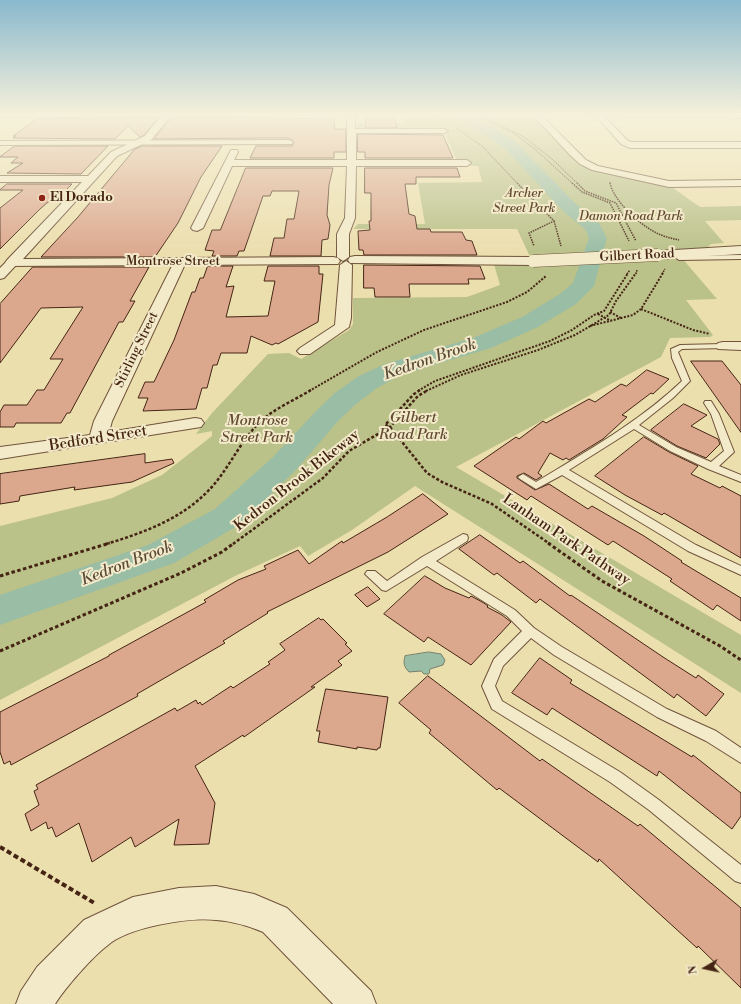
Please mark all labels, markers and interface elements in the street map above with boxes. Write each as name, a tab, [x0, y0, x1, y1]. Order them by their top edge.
park label: Archer Street Park	[493, 186, 555, 217]
place label: El Dorado	[50, 190, 113, 206]
marker: El Dorado	[37, 193, 47, 203]
park label: Damon Road Park	[579, 209, 683, 225]
street label: Gilbert Road	[599, 246, 675, 266]
street label: Montrose Street	[126, 254, 220, 270]
street label: Stirling Street	[112, 310, 162, 390]
water label: Kedron Brook	[381, 335, 479, 385]
park label: Gilbert Road Park	[379, 409, 447, 444]
park label: Montrose Street Park	[221, 412, 293, 447]
street label: Bedford Street	[48, 422, 148, 456]
street label: Kedron Brook Bikeway	[231, 426, 363, 536]
street label: Lanham Park Pathway	[499, 491, 633, 589]
water label: Kedron Brook	[78, 538, 176, 590]
north arrow	[685, 948, 725, 988]
text: N	[686, 964, 701, 975]

